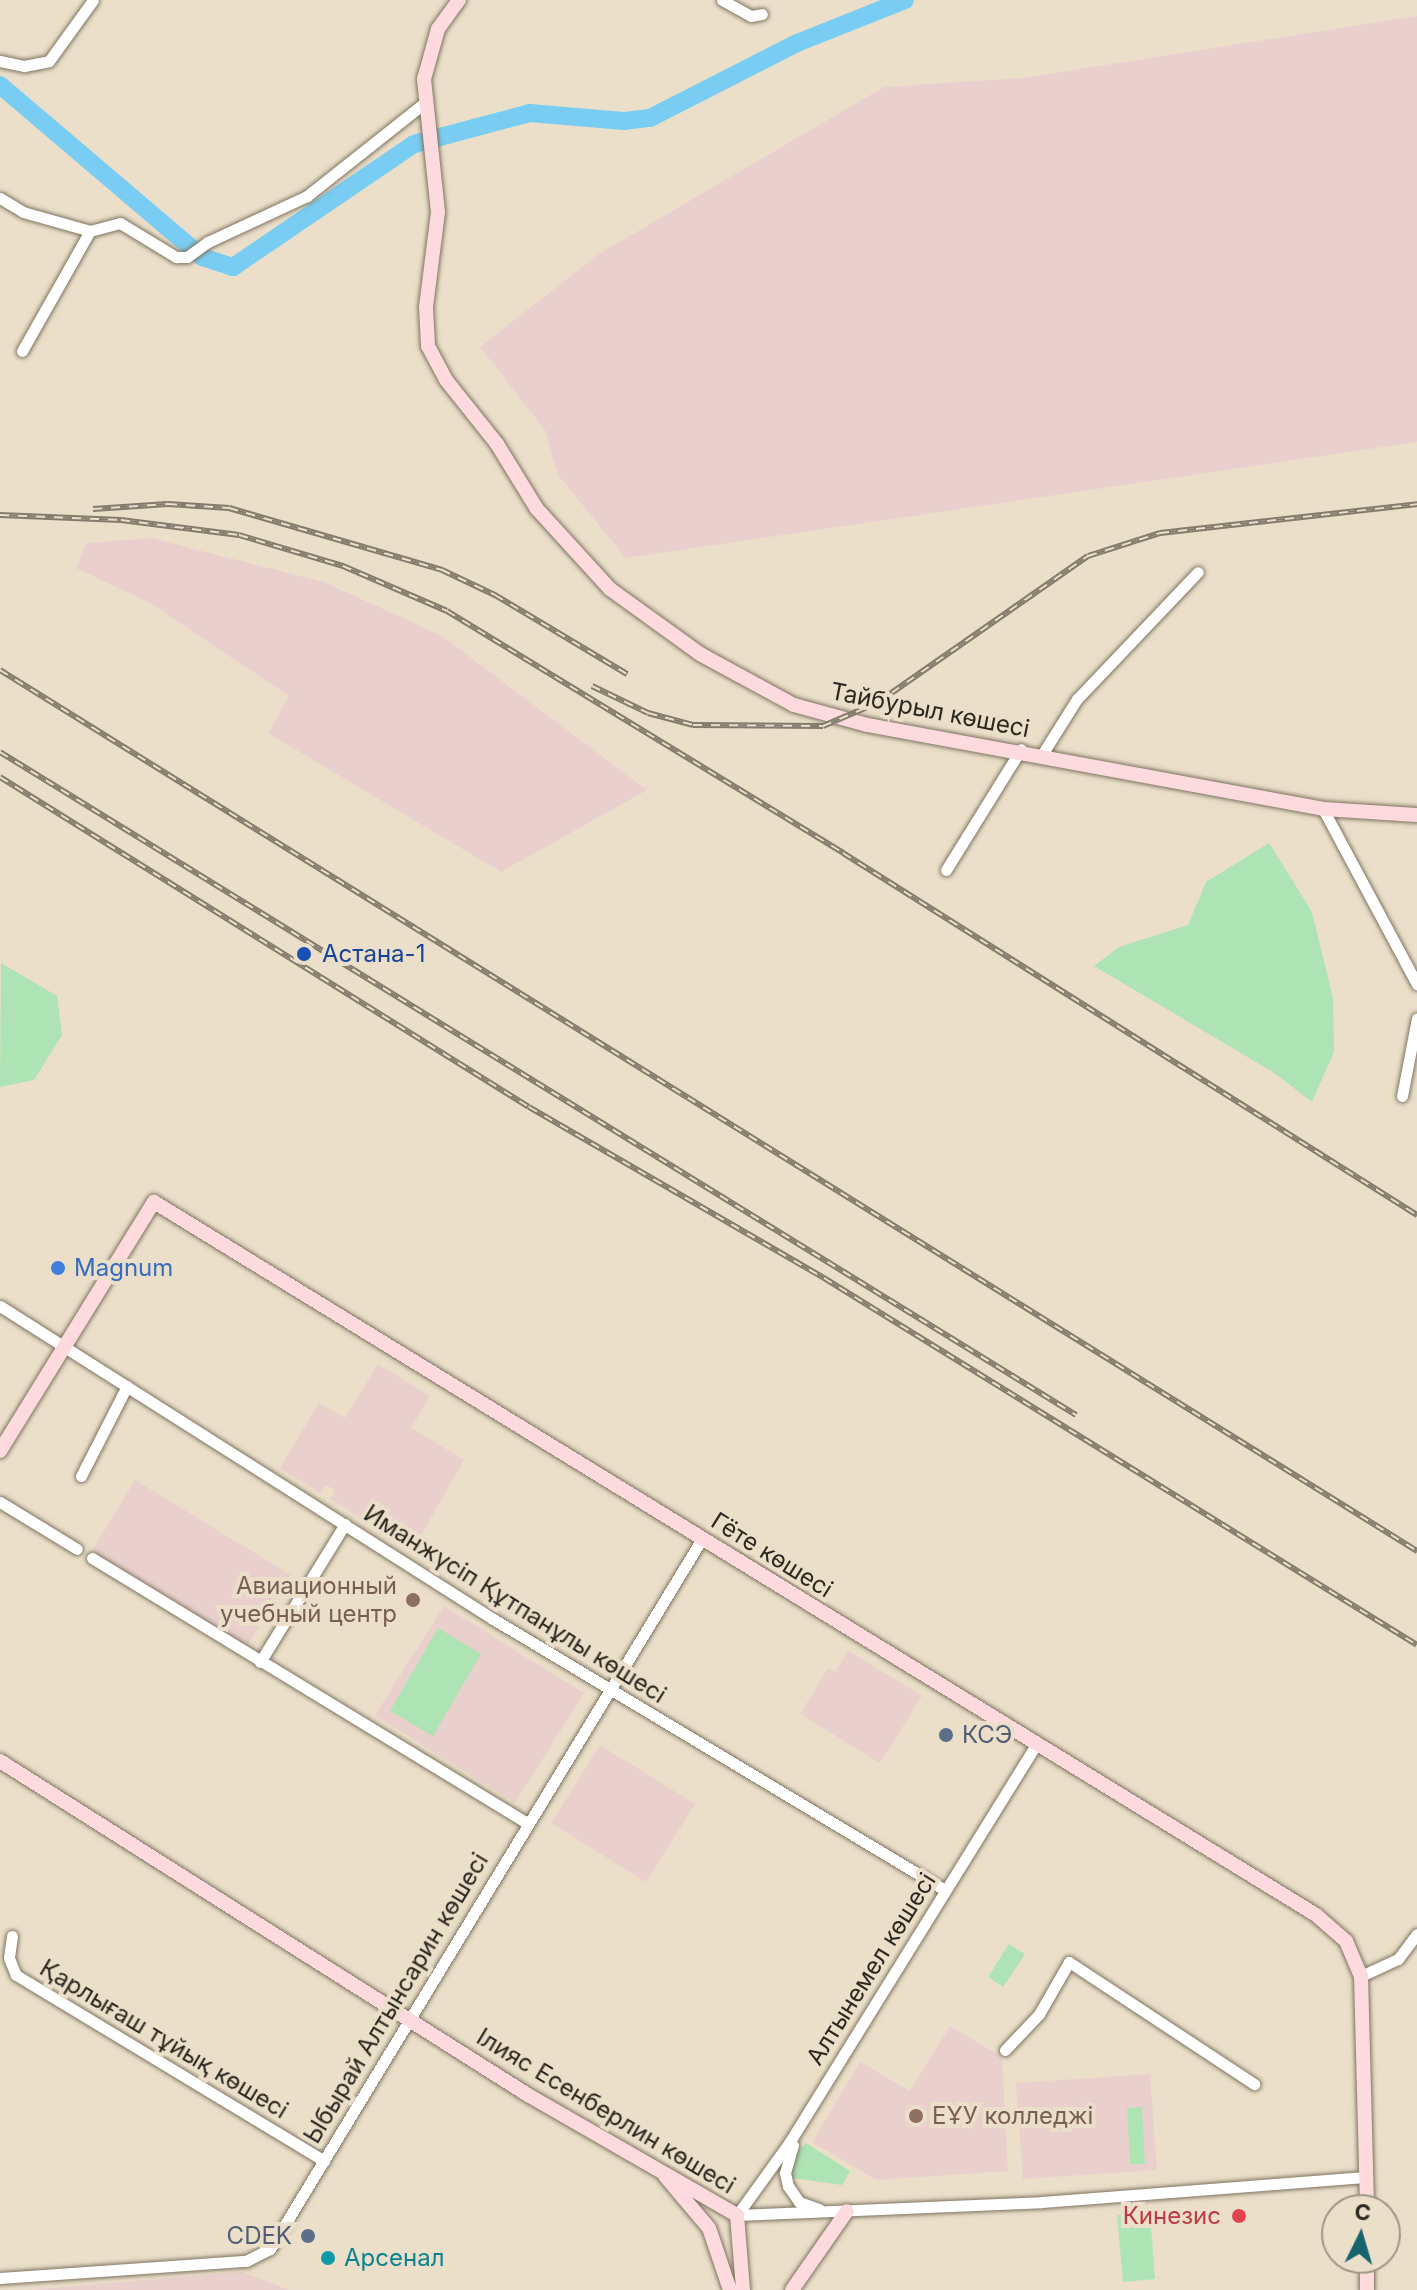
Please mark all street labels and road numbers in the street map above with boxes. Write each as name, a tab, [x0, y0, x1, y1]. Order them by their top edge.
street label: Тайбурыл көшесі	[828, 677, 1032, 743]
street label: Иманжүсіп Құтпанұлы көшесі	[359, 1499, 671, 1709]
street label: Гёте көшесі	[706, 1506, 838, 1604]
street label: Ыбырай Алтынсарин көшесі	[298, 1848, 494, 2148]
street label: Алтынемел көшесі	[800, 1868, 942, 2070]
street label: Қарлығаш тұйық көшесі	[35, 1953, 293, 2125]
street label: Ілияс Есенберлин көшесі	[472, 2022, 740, 2200]

